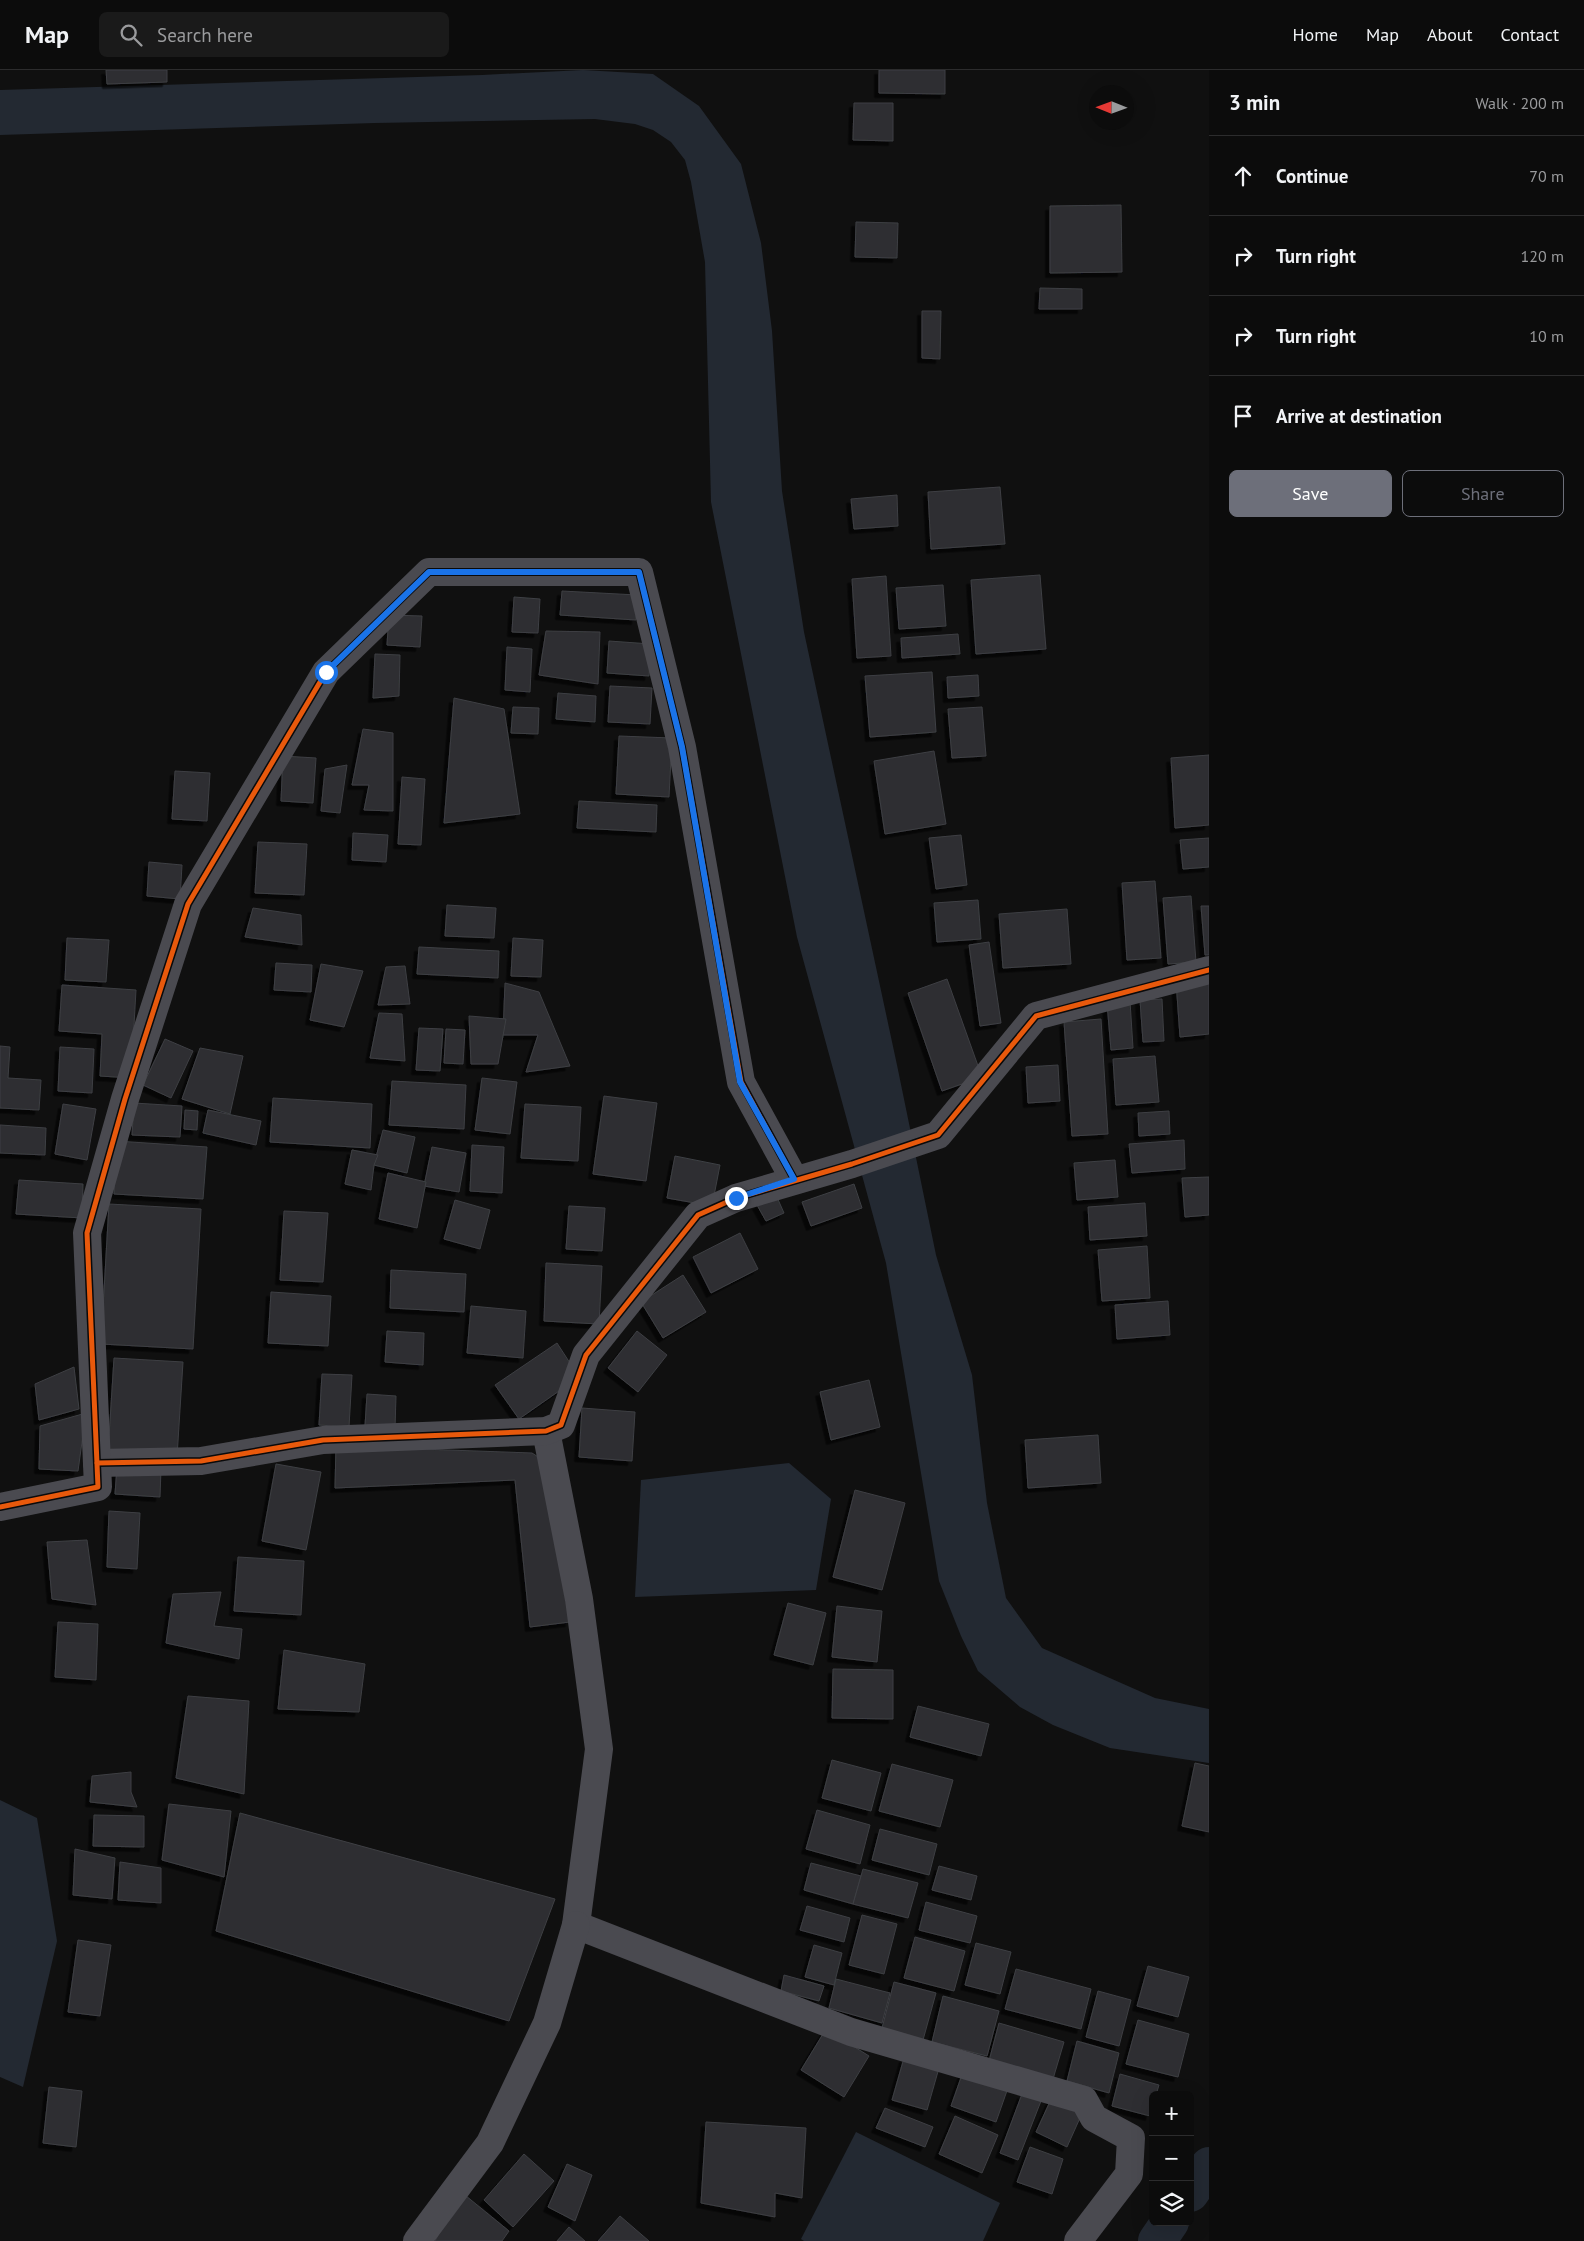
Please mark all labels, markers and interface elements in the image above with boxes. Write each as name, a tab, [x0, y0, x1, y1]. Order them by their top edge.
search box	[99, 12, 449, 57]
text: Map	[25, 19, 69, 50]
icon: search	[117, 21, 145, 49]
text: Search here	[157, 23, 253, 47]
text: Home	[1292, 23, 1338, 46]
text: Map	[1366, 23, 1399, 46]
text: About	[1427, 23, 1473, 46]
text: Contact	[1501, 23, 1559, 46]
north arrow	[1089, 85, 1134, 130]
text: 3 min	[1229, 89, 1280, 116]
text: Walk · 200 m	[1475, 93, 1564, 113]
icon: ahead	[1229, 162, 1257, 190]
text: Continue	[1276, 164, 1348, 188]
text: 70 m	[1529, 166, 1564, 186]
icon: right	[1229, 242, 1257, 270]
text: Turn right	[1276, 244, 1356, 268]
text: 120 m	[1521, 246, 1564, 266]
icon: right	[1229, 322, 1257, 350]
text: Turn right	[1276, 324, 1356, 348]
text: 10 m	[1529, 326, 1564, 346]
icon: arrive	[1229, 402, 1257, 430]
text: Arrive at destination	[1276, 404, 1442, 428]
button: Save	[1229, 470, 1392, 517]
button: Share	[1402, 470, 1564, 517]
route start	[315, 661, 338, 684]
route end	[725, 1187, 748, 1210]
map controls	[1149, 2091, 1194, 2226]
button: +	[1149, 2091, 1194, 2136]
button: −	[1149, 2136, 1194, 2181]
button: layers	[1149, 2181, 1194, 2226]

